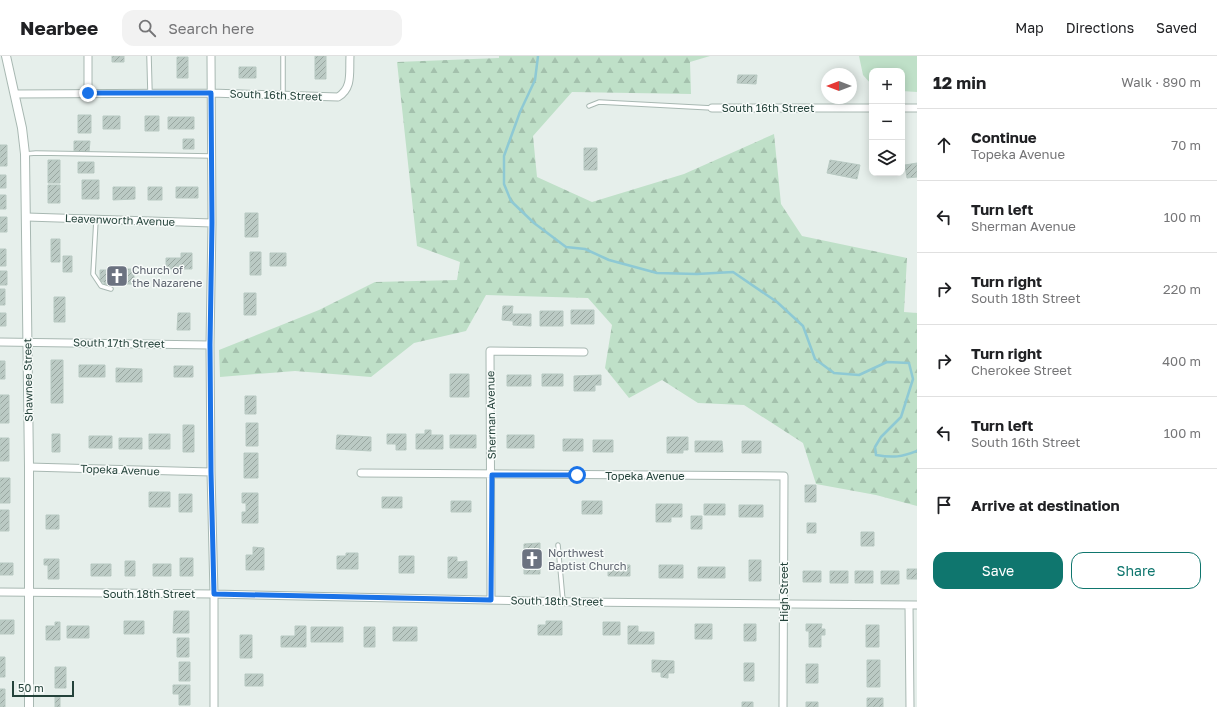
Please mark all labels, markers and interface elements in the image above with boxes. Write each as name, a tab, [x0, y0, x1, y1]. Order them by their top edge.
search box	[122, 10, 402, 46]
text: Nearbee	[20, 16, 98, 39]
icon: search	[136, 17, 158, 39]
text: Search here	[168, 19, 254, 37]
text: Map	[1015, 19, 1044, 36]
text: Directions	[1066, 19, 1134, 36]
text: Saved	[1156, 19, 1197, 36]
north arrow	[821, 68, 857, 104]
map controls	[869, 68, 905, 176]
button: +	[869, 68, 905, 104]
text: 12 min	[933, 72, 986, 93]
text: Walk · 890 m	[1121, 74, 1201, 90]
route end	[79, 84, 97, 102]
street label: South 16th Street	[229, 86, 323, 103]
street label: South 16th Street	[722, 101, 814, 114]
button: −	[869, 104, 905, 140]
text: Continue	[971, 128, 1037, 146]
icon: ahead	[933, 134, 955, 156]
text: 70 m	[1171, 137, 1201, 153]
button: layers	[869, 140, 905, 176]
text: Topeka Avenue	[971, 146, 1065, 162]
text: Turn left	[971, 200, 1033, 218]
icon: left	[933, 206, 955, 228]
text: 100 m	[1164, 209, 1201, 225]
street label: Leavenworth Avenue	[65, 211, 175, 228]
text: Sherman Avenue	[971, 218, 1076, 234]
church icon: Church of the Nazarene	[104, 263, 130, 289]
place label: Church of the Nazarene	[132, 263, 202, 289]
text: Turn right	[971, 272, 1042, 290]
icon: right	[933, 278, 955, 300]
text: 220 m	[1163, 281, 1201, 297]
text: South 18th Street	[971, 290, 1081, 306]
street label: South 17th Street	[73, 335, 165, 350]
street label: Shawnee Street	[20, 338, 35, 422]
text: Turn right	[971, 344, 1042, 362]
icon: right	[933, 350, 955, 372]
text: 400 m	[1162, 353, 1201, 369]
text: Cherokee Street	[971, 362, 1072, 378]
street label: Sherman Avenue	[483, 371, 498, 460]
text: Turn left	[971, 416, 1033, 434]
icon: left	[933, 422, 955, 444]
text: 100 m	[1164, 425, 1201, 441]
text: South 16th Street	[971, 434, 1081, 450]
street label: Topeka Avenue	[80, 462, 160, 477]
route start	[568, 466, 586, 484]
street label: Topeka Avenue	[605, 469, 685, 482]
icon: arrive	[933, 494, 955, 516]
text: Arrive at destination	[971, 496, 1120, 514]
church icon: Northwest Baptist Church	[519, 546, 545, 572]
place label: Northwest Baptist Church	[548, 546, 627, 572]
button: Save	[933, 552, 1063, 589]
button: Share	[1071, 552, 1201, 589]
street label: High Street	[777, 562, 790, 622]
street label: South 18th Street	[103, 587, 195, 600]
street label: South 18th Street	[511, 593, 603, 608]
scale bar	[12, 679, 74, 698]
text: 50 m	[18, 681, 44, 694]

